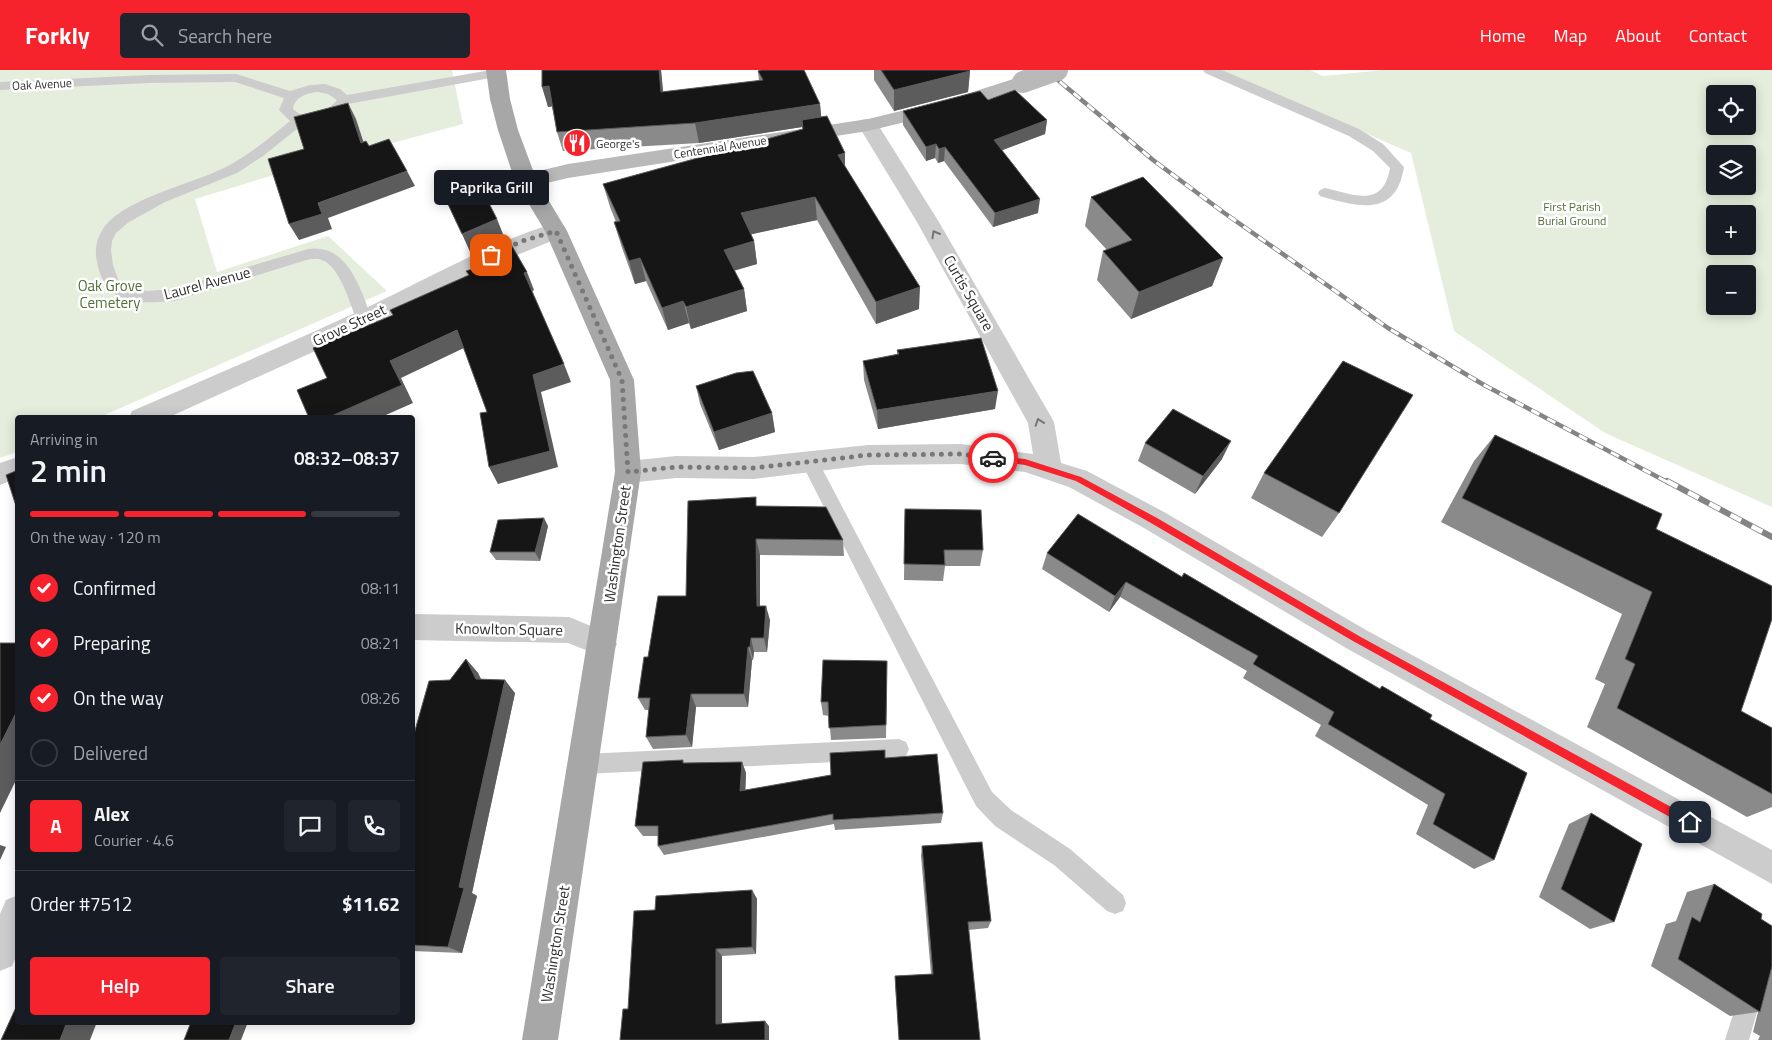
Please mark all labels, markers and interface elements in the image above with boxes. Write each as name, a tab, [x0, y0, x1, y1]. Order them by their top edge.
search box	[120, 13, 470, 58]
text: Forkly	[25, 17, 90, 53]
icon: search	[138, 21, 166, 49]
text: Search here	[178, 21, 272, 50]
text: Home	[1480, 22, 1526, 49]
text: Map	[1554, 22, 1587, 49]
text: About	[1615, 22, 1661, 49]
text: Contact	[1689, 22, 1747, 49]
street label: Oak Avenue	[12, 73, 72, 95]
map controls	[1706, 85, 1756, 315]
button: locate	[1706, 85, 1756, 135]
restaurant icon: George's	[562, 128, 592, 158]
street label: Centennial Avenue	[672, 130, 768, 164]
place label: George's	[596, 134, 640, 153]
button: layers	[1706, 145, 1756, 195]
callout: Paprika Grill	[434, 170, 548, 205]
text: Paprika Grill	[450, 175, 533, 199]
park label: First Parish Burial Ground	[1538, 197, 1606, 230]
button: +	[1706, 205, 1756, 255]
one-way arrow	[932, 231, 942, 240]
pin	[470, 234, 512, 276]
icon: bag	[477, 241, 505, 269]
street label: Curtis Square	[938, 251, 1000, 335]
street label: Laurel Avenue	[161, 260, 253, 306]
button: −	[1706, 265, 1756, 315]
park label: Oak Grove Cemetery	[78, 274, 142, 314]
street label: Grove Street	[308, 298, 390, 352]
one-way arrow	[1035, 418, 1045, 427]
text: Arriving in	[30, 427, 98, 451]
courier	[968, 433, 1018, 483]
text: 08:32–08:37	[294, 443, 400, 472]
icon: car	[979, 444, 1007, 472]
text: 2 min	[30, 446, 107, 494]
street label: Washington Street	[597, 483, 637, 604]
text: On the way · 120 m	[30, 525, 161, 549]
text: Confirmed	[73, 573, 156, 602]
icon: check	[30, 574, 58, 602]
text: 08:11	[361, 576, 400, 600]
street label: Knowlton Square	[455, 617, 563, 641]
text: Preparing	[73, 628, 150, 657]
icon: check	[30, 629, 58, 657]
text: 08:21	[361, 631, 400, 655]
text: On the way	[73, 683, 164, 712]
icon: check	[30, 684, 58, 712]
text: 08:26	[361, 686, 400, 710]
text: Delivered	[73, 738, 148, 767]
text: Alex	[94, 799, 129, 828]
button: chat	[284, 800, 336, 852]
button: phone	[348, 800, 400, 852]
pin	[1669, 801, 1711, 843]
icon: home	[1676, 808, 1704, 836]
text: A	[50, 811, 62, 840]
text: Courier · 4.6	[94, 828, 174, 852]
street label: Washington Street	[534, 883, 576, 1004]
text: Order #7512	[30, 889, 132, 918]
text: $11.62	[342, 889, 400, 918]
button: Help	[30, 957, 210, 1015]
button: Share	[220, 957, 400, 1015]

